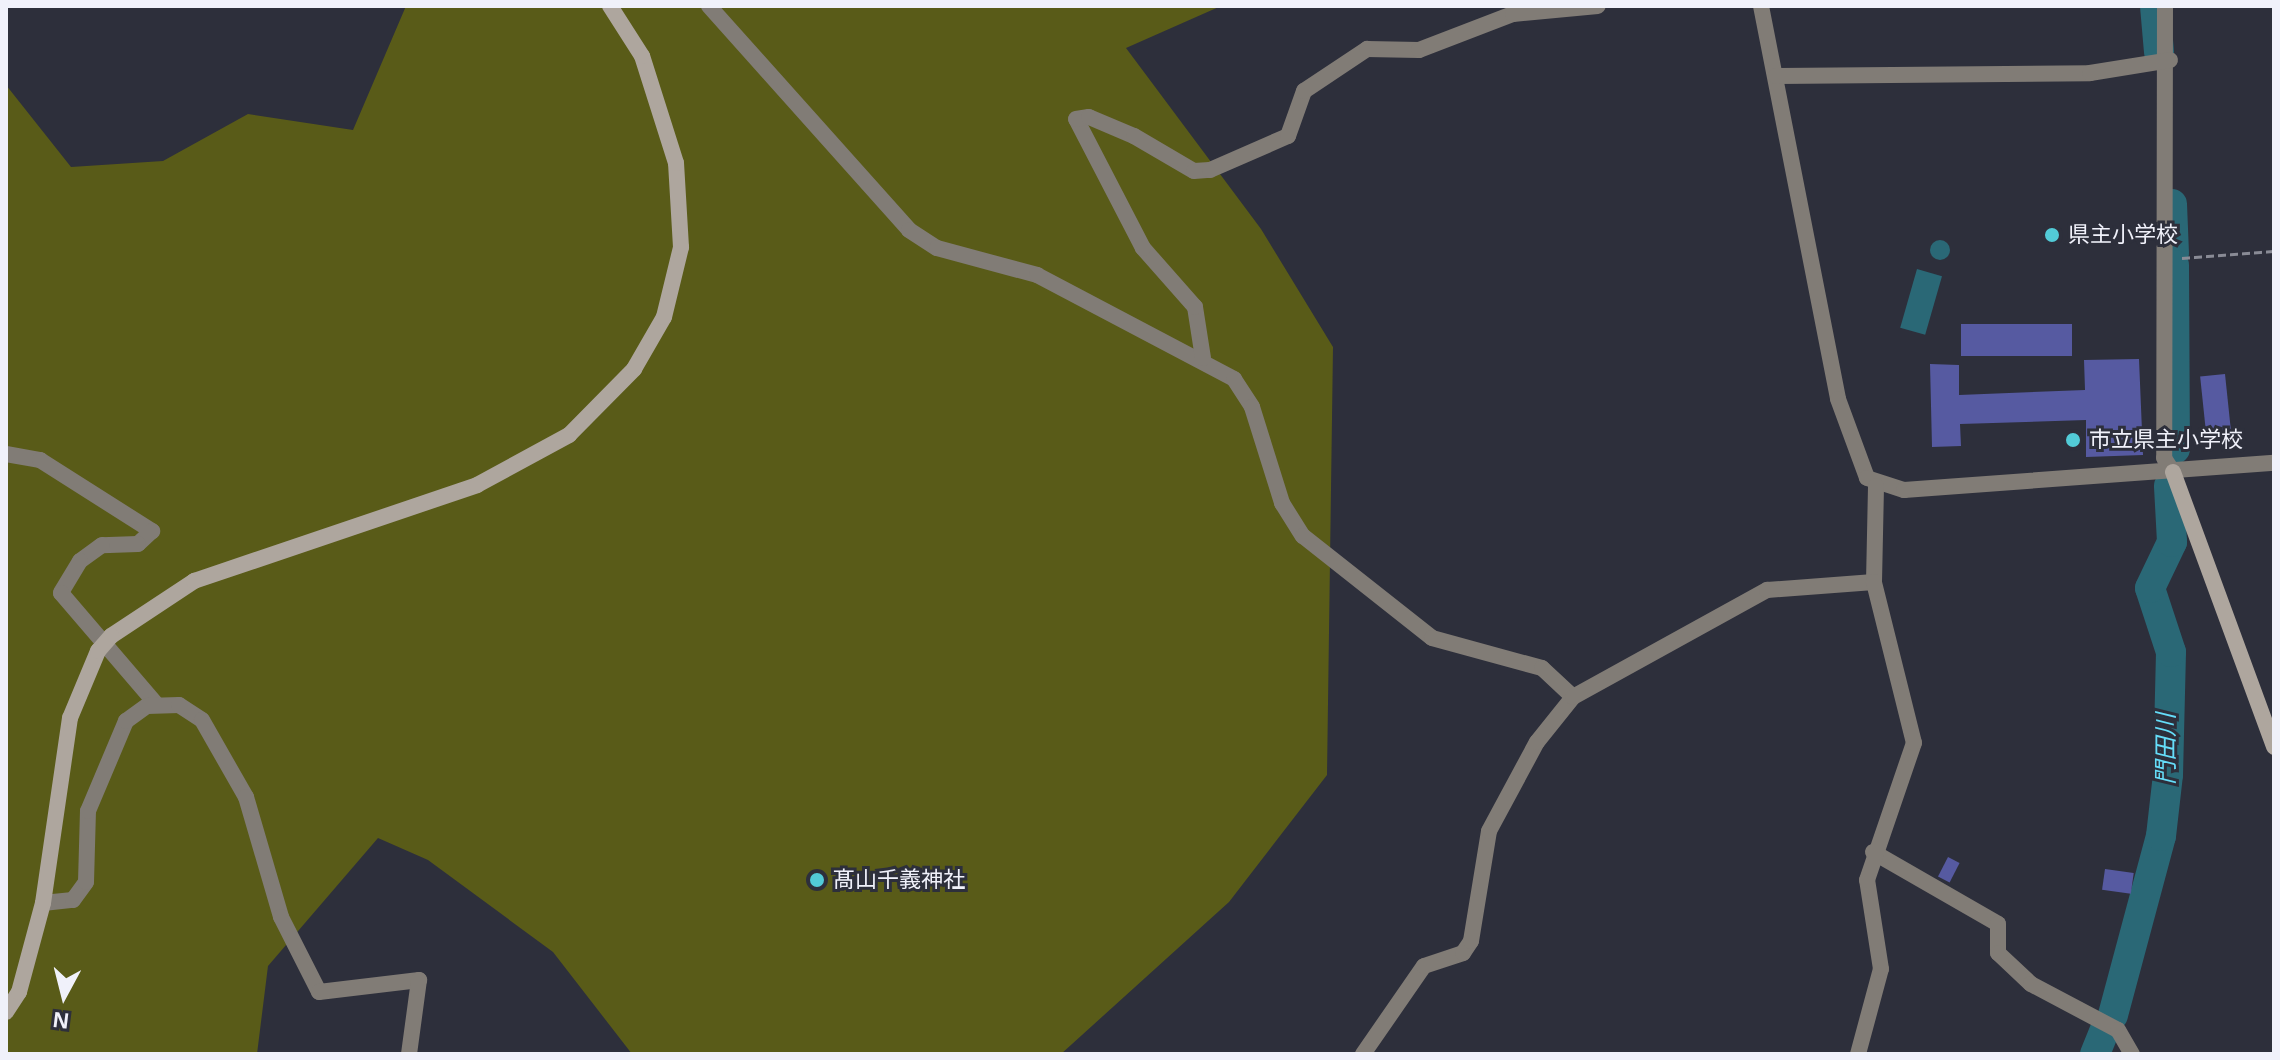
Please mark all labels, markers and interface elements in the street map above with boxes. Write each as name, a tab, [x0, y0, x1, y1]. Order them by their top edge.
place label: 県主小学校	[2068, 222, 2178, 248]
marker: 県主小学校	[2043, 226, 2061, 244]
place label: 市立県主小学校	[2089, 427, 2243, 453]
marker: 市立県主小学校	[2064, 431, 2082, 449]
water label: 門田川	[2152, 713, 2180, 785]
place label: 髙山千義神社	[833, 867, 965, 893]
marker: 髙山千義神社	[808, 871, 826, 889]
north arrow	[24, 956, 104, 1036]
text: N	[52, 1007, 70, 1034]

